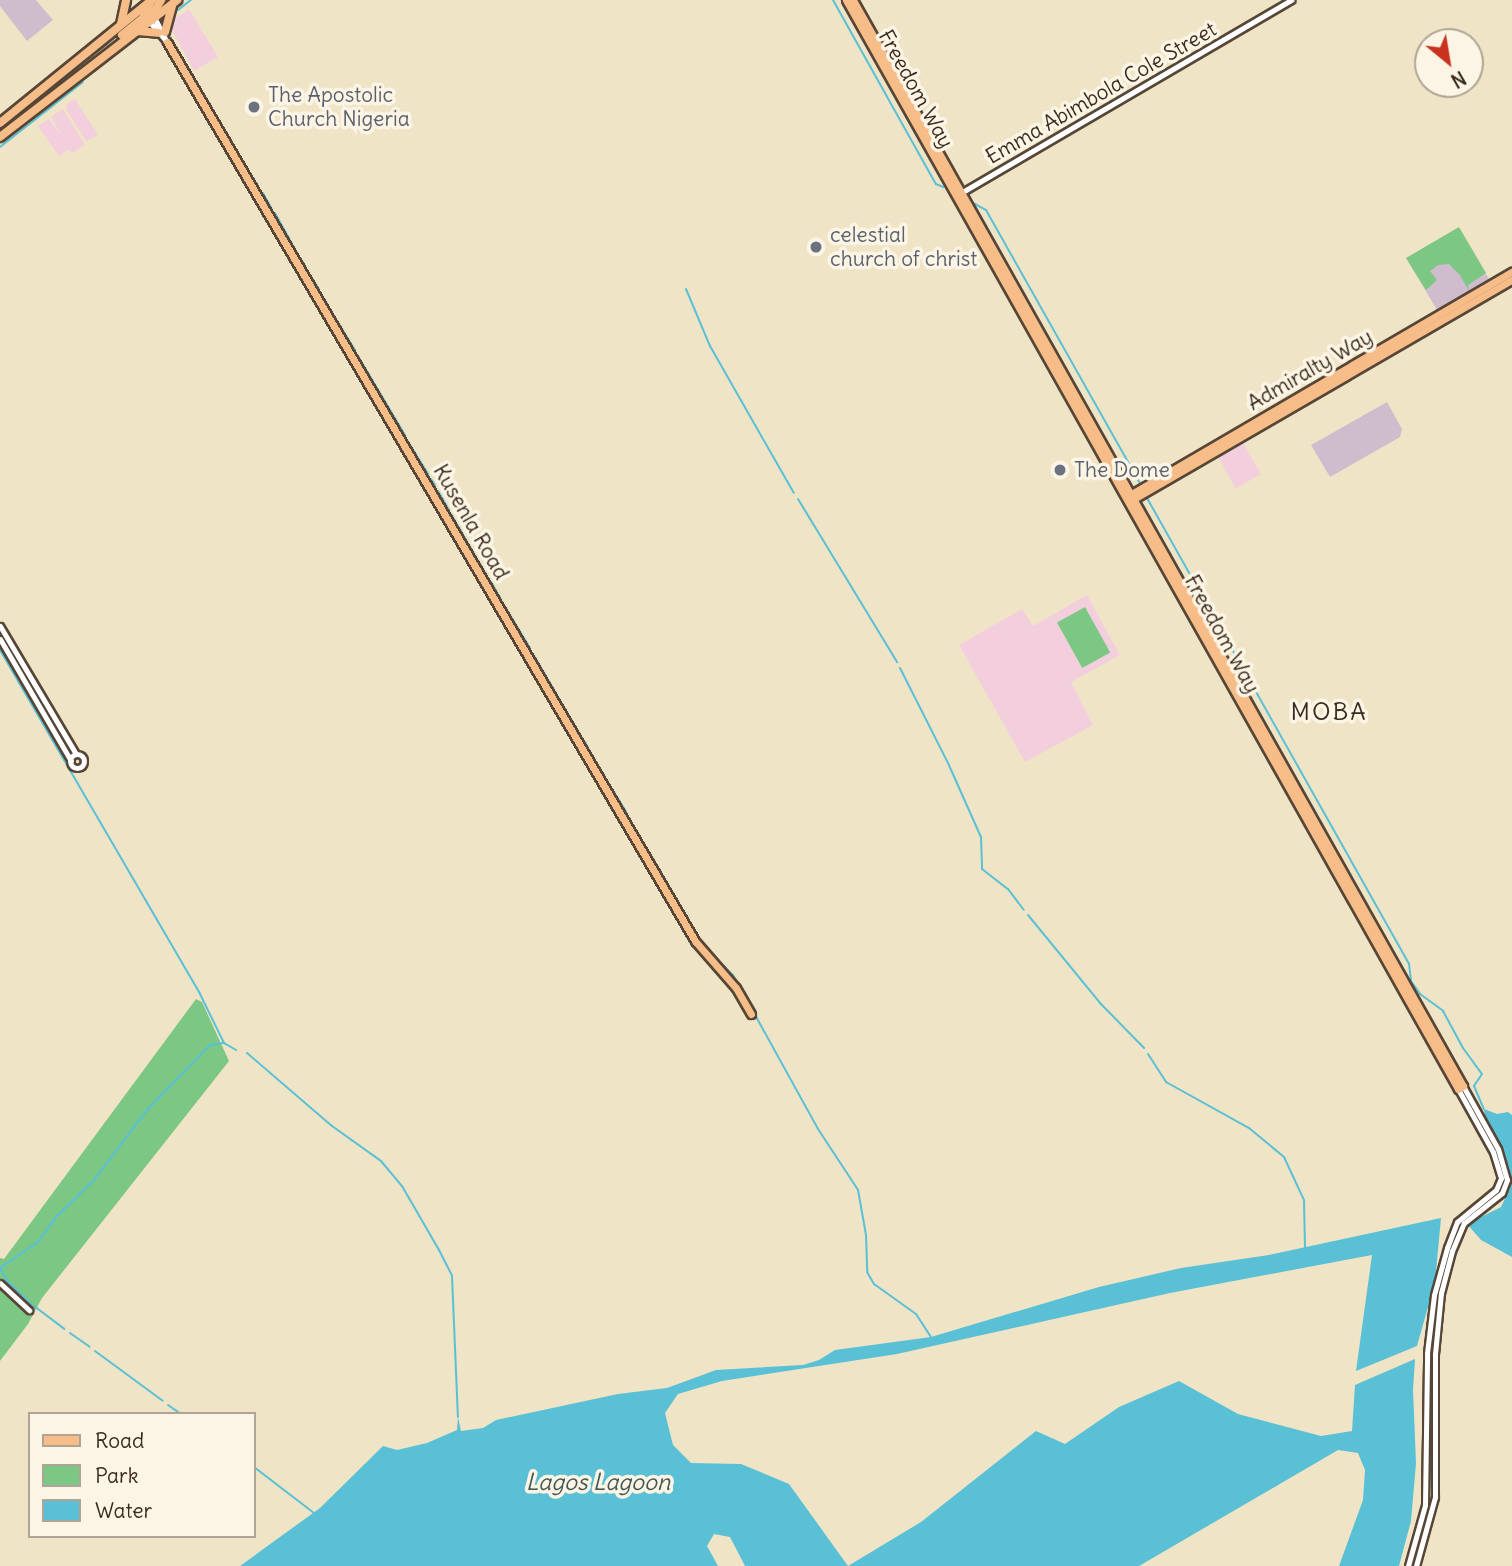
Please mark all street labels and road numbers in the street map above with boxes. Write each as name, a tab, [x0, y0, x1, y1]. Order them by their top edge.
street label: Emma Abimbola Cole Street	[981, 17, 1221, 169]
street label: Freedom Way	[873, 25, 959, 153]
street label: Admiralty Way	[1243, 324, 1377, 416]
street label: Kusenla Road	[428, 460, 514, 584]
street label: Freedom Way	[1179, 570, 1265, 698]

